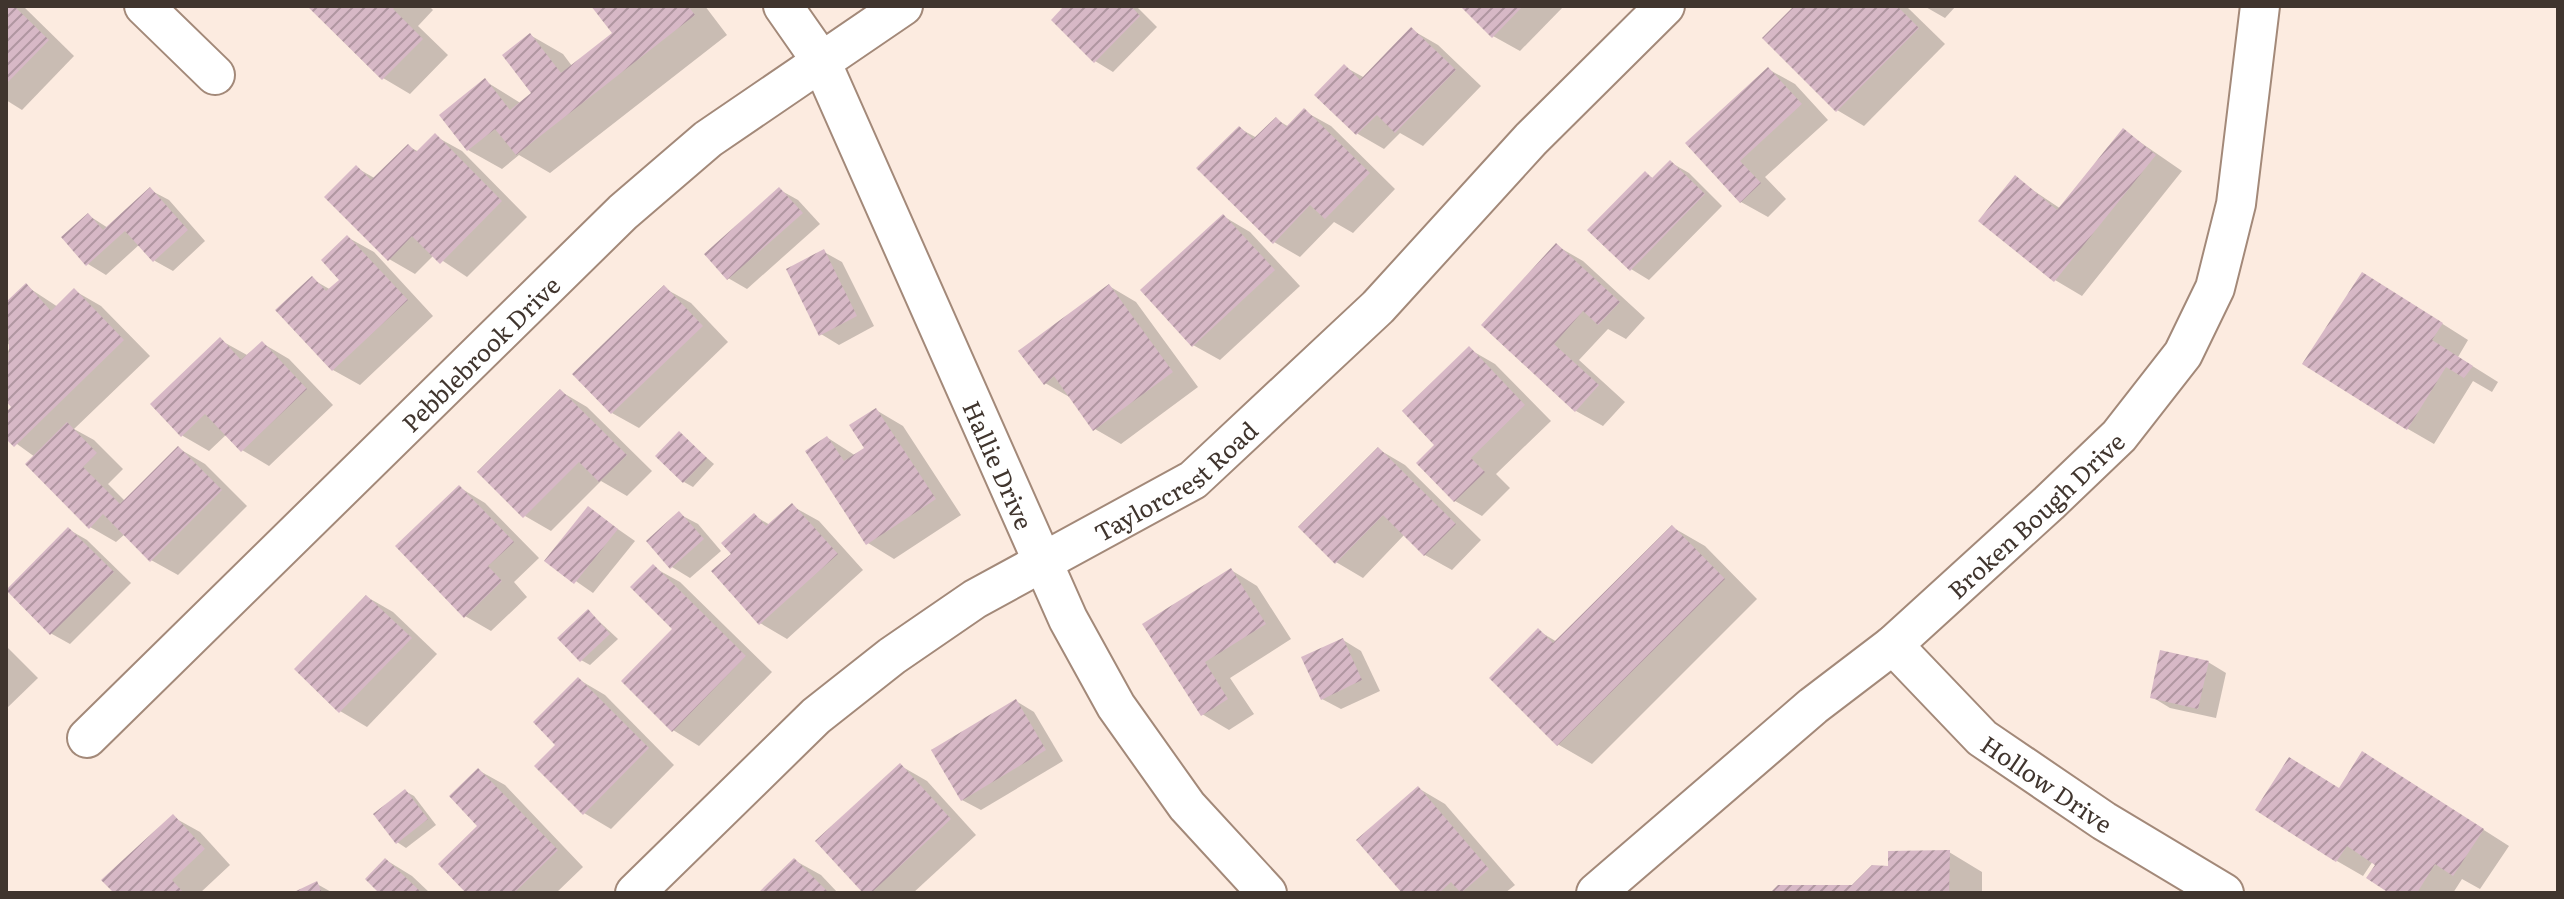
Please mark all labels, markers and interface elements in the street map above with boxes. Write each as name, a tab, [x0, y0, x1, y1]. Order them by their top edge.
street label: Pebblebrook Drive	[392, 267, 567, 439]
street label: Hallie Drive	[956, 394, 1043, 534]
street label: Taylorcrest Road	[1087, 412, 1264, 549]
street label: Broken Bough Drive	[1939, 423, 2131, 605]
street label: Hollow Drive	[1975, 725, 2120, 840]

